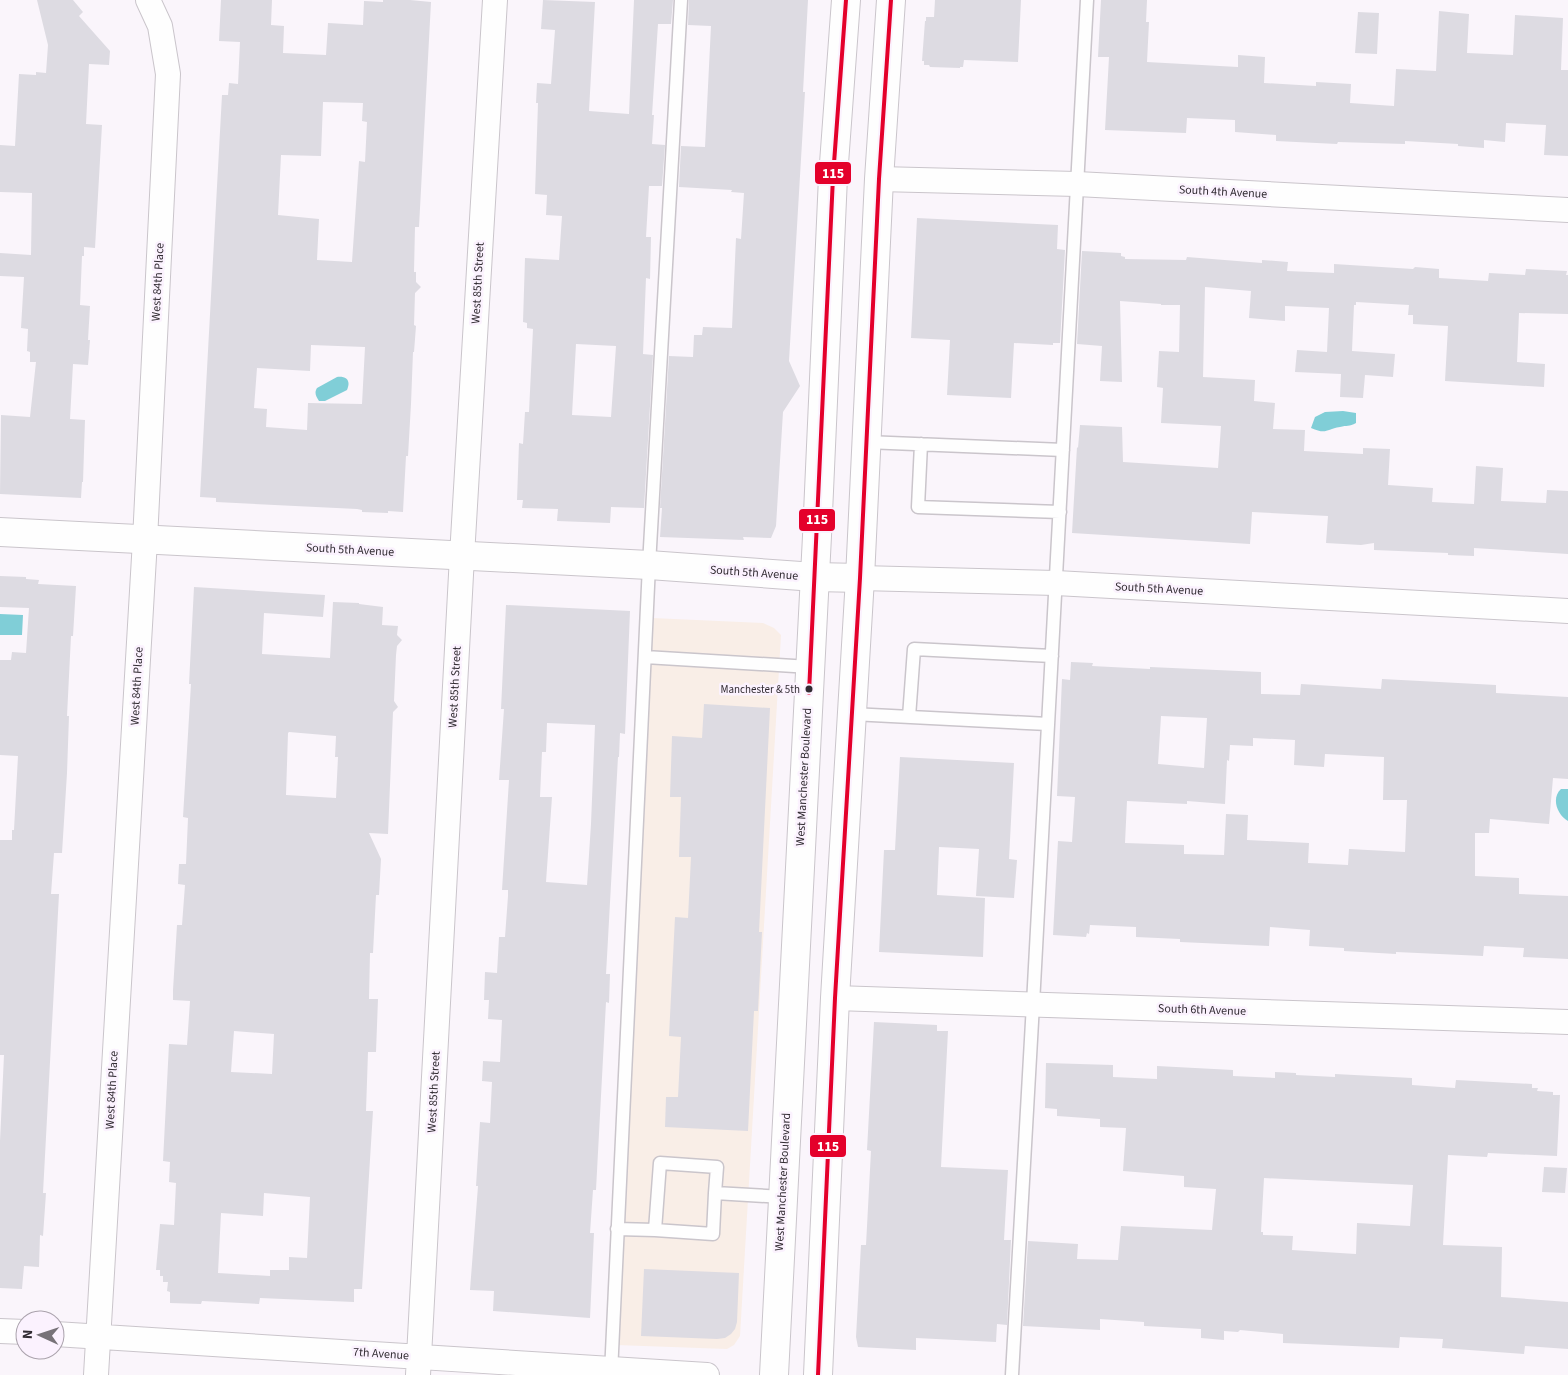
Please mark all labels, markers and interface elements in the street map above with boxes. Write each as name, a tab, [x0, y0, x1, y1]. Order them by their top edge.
line badge: 115	[814, 161, 852, 185]
text: 115	[822, 164, 844, 184]
street label: South 4th Avenue	[1178, 181, 1268, 203]
street label: West 84th Place	[147, 242, 169, 322]
street label: West 85th Street	[467, 242, 489, 324]
line badge: 115	[798, 508, 836, 532]
text: 115	[806, 510, 828, 530]
street label: South 5th Avenue	[305, 539, 395, 561]
street label: South 5th Avenue	[709, 561, 799, 585]
street label: South 5th Avenue	[1114, 578, 1204, 600]
street label: West 84th Place	[126, 646, 148, 726]
street label: West 85th Street	[444, 646, 466, 728]
place label: Manchester & 5th	[720, 682, 800, 697]
marker: Manchester & 5th	[804, 684, 814, 694]
street label: West Manchester Boulevard	[792, 707, 816, 847]
street label: South 6th Avenue	[1158, 1000, 1246, 1020]
street label: West 84th Place	[101, 1050, 123, 1130]
street label: West 85th Street	[423, 1051, 445, 1133]
street label: West Manchester Boulevard	[771, 1112, 795, 1252]
line badge: 115	[809, 1134, 847, 1158]
text: 115	[817, 1137, 839, 1157]
north arrow	[15, 1310, 65, 1360]
text: N	[18, 1329, 38, 1340]
street label: 7th Avenue	[353, 1344, 410, 1364]

